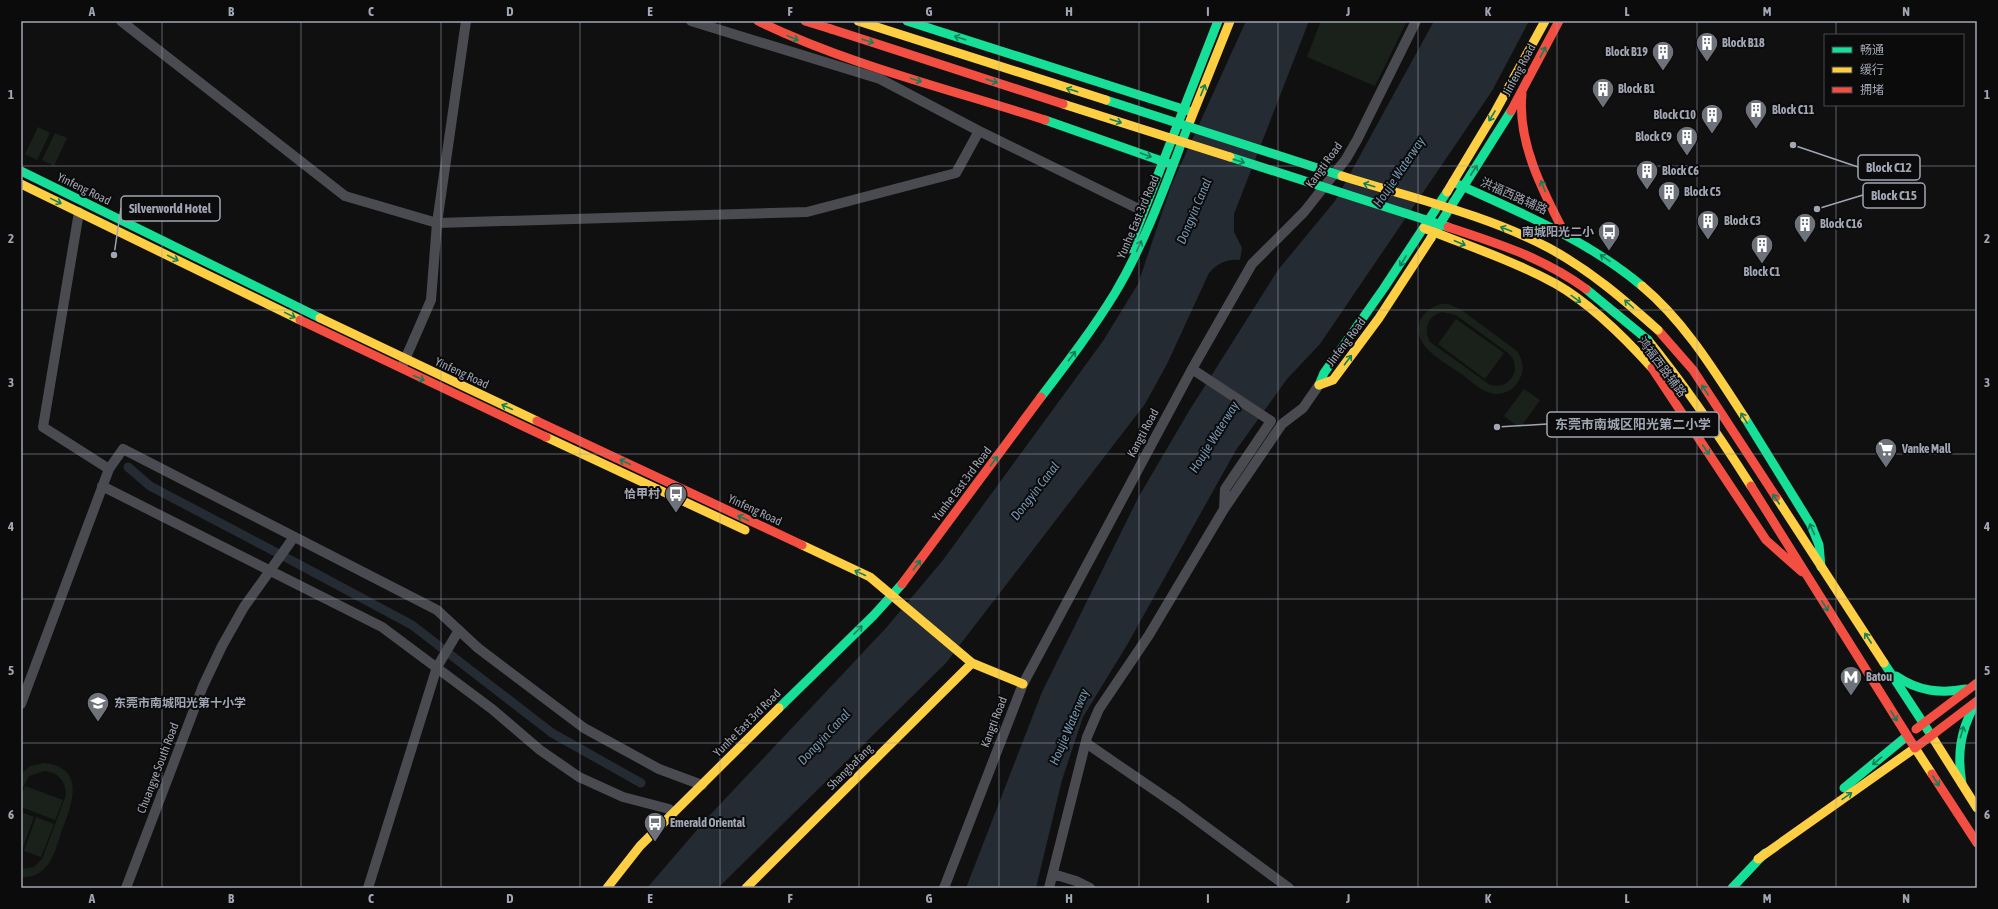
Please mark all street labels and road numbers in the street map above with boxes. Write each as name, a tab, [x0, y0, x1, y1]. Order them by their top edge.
street label: Jinfeng Road	[1500, 42, 1538, 98]
street label: Kangti Road	[1303, 139, 1345, 191]
street label: Yinfeng Road	[55, 170, 113, 208]
street label: Yunhe East 3rd Road	[1114, 173, 1162, 261]
street label: 洪福西路辅路	[1478, 175, 1550, 217]
street label: Jinfeng Road	[1323, 315, 1369, 369]
street label: 鸿福西路辅路	[1635, 334, 1689, 400]
street label: Yinfeng Road	[433, 354, 491, 392]
street label: Kangti Road	[1124, 406, 1162, 460]
street label: Yunhe East 3rd Road	[930, 444, 994, 524]
street label: Yinfeng Road	[726, 491, 784, 529]
street label: Yunhe East 3rd Road	[710, 686, 784, 760]
street label: Kangti Road	[978, 695, 1010, 749]
street label: Chuangye South Road	[134, 721, 182, 815]
street label: Shangbafang	[824, 741, 876, 793]

